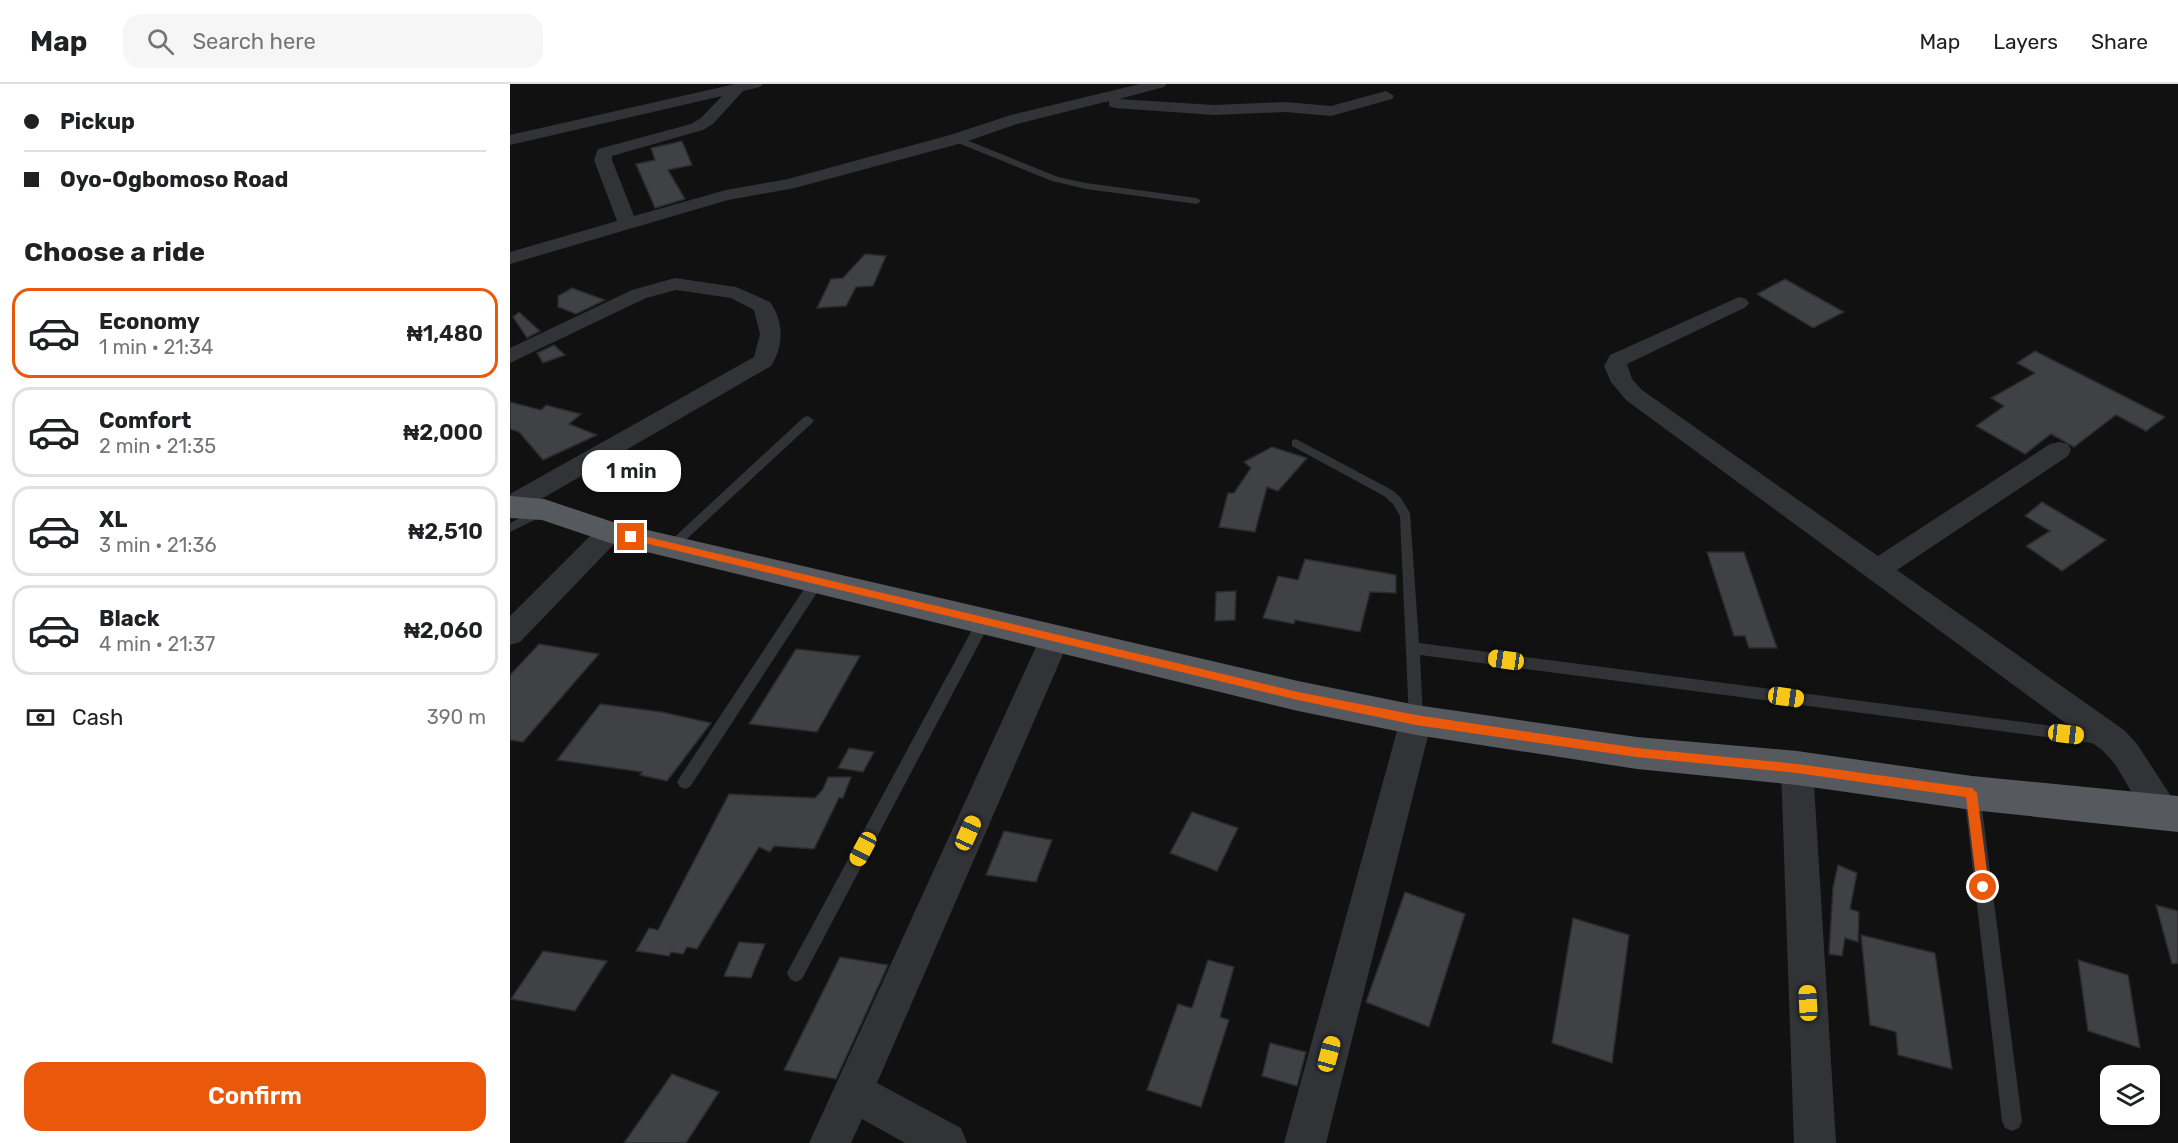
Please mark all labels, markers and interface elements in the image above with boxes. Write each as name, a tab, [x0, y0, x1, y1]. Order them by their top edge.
search box	[123, 14, 543, 68]
text: Map	[30, 25, 87, 58]
icon: search	[144, 25, 177, 58]
text: Search here	[192, 28, 316, 55]
text: Map	[1919, 29, 1960, 54]
text: Layers	[1993, 29, 2058, 54]
text: Share	[2091, 29, 2148, 54]
text: Pickup	[60, 108, 135, 135]
text: Oyo-Ogbomoso Road	[60, 166, 288, 193]
text: Choose a ride	[24, 236, 205, 268]
icon: car	[27, 306, 81, 360]
text: Economy	[99, 308, 200, 335]
text: ₦1,480	[407, 320, 483, 347]
text: 1 min · 21:34	[99, 335, 213, 359]
icon: car	[27, 405, 81, 459]
text: Comfort	[99, 407, 191, 434]
text: ₦2,000	[403, 419, 483, 446]
text: 2 min · 21:35	[99, 434, 216, 458]
callout: 1 min	[582, 450, 680, 492]
text: 1 min	[606, 459, 657, 483]
icon: car	[27, 504, 81, 558]
text: XL	[99, 506, 127, 533]
text: ₦2,510	[408, 518, 483, 545]
route end	[617, 523, 644, 550]
text: 3 min · 21:36	[99, 533, 217, 557]
icon: car	[27, 603, 81, 657]
text: Black	[99, 605, 160, 632]
text: ₦2,060	[404, 617, 483, 644]
text: 4 min · 21:37	[99, 632, 215, 656]
car	[1487, 649, 1525, 671]
car	[1767, 686, 1805, 708]
icon: cash	[24, 701, 57, 734]
text: Cash	[72, 704, 123, 731]
text: 390 m	[427, 705, 486, 729]
car	[2047, 723, 2085, 745]
car	[952, 813, 984, 853]
car	[847, 829, 879, 869]
route start	[1969, 873, 1996, 900]
car	[1798, 985, 1818, 1021]
car	[1316, 1034, 1342, 1074]
button: Confirm	[24, 1062, 486, 1131]
map controls	[2100, 1065, 2160, 1125]
button: layers	[2100, 1065, 2160, 1125]

